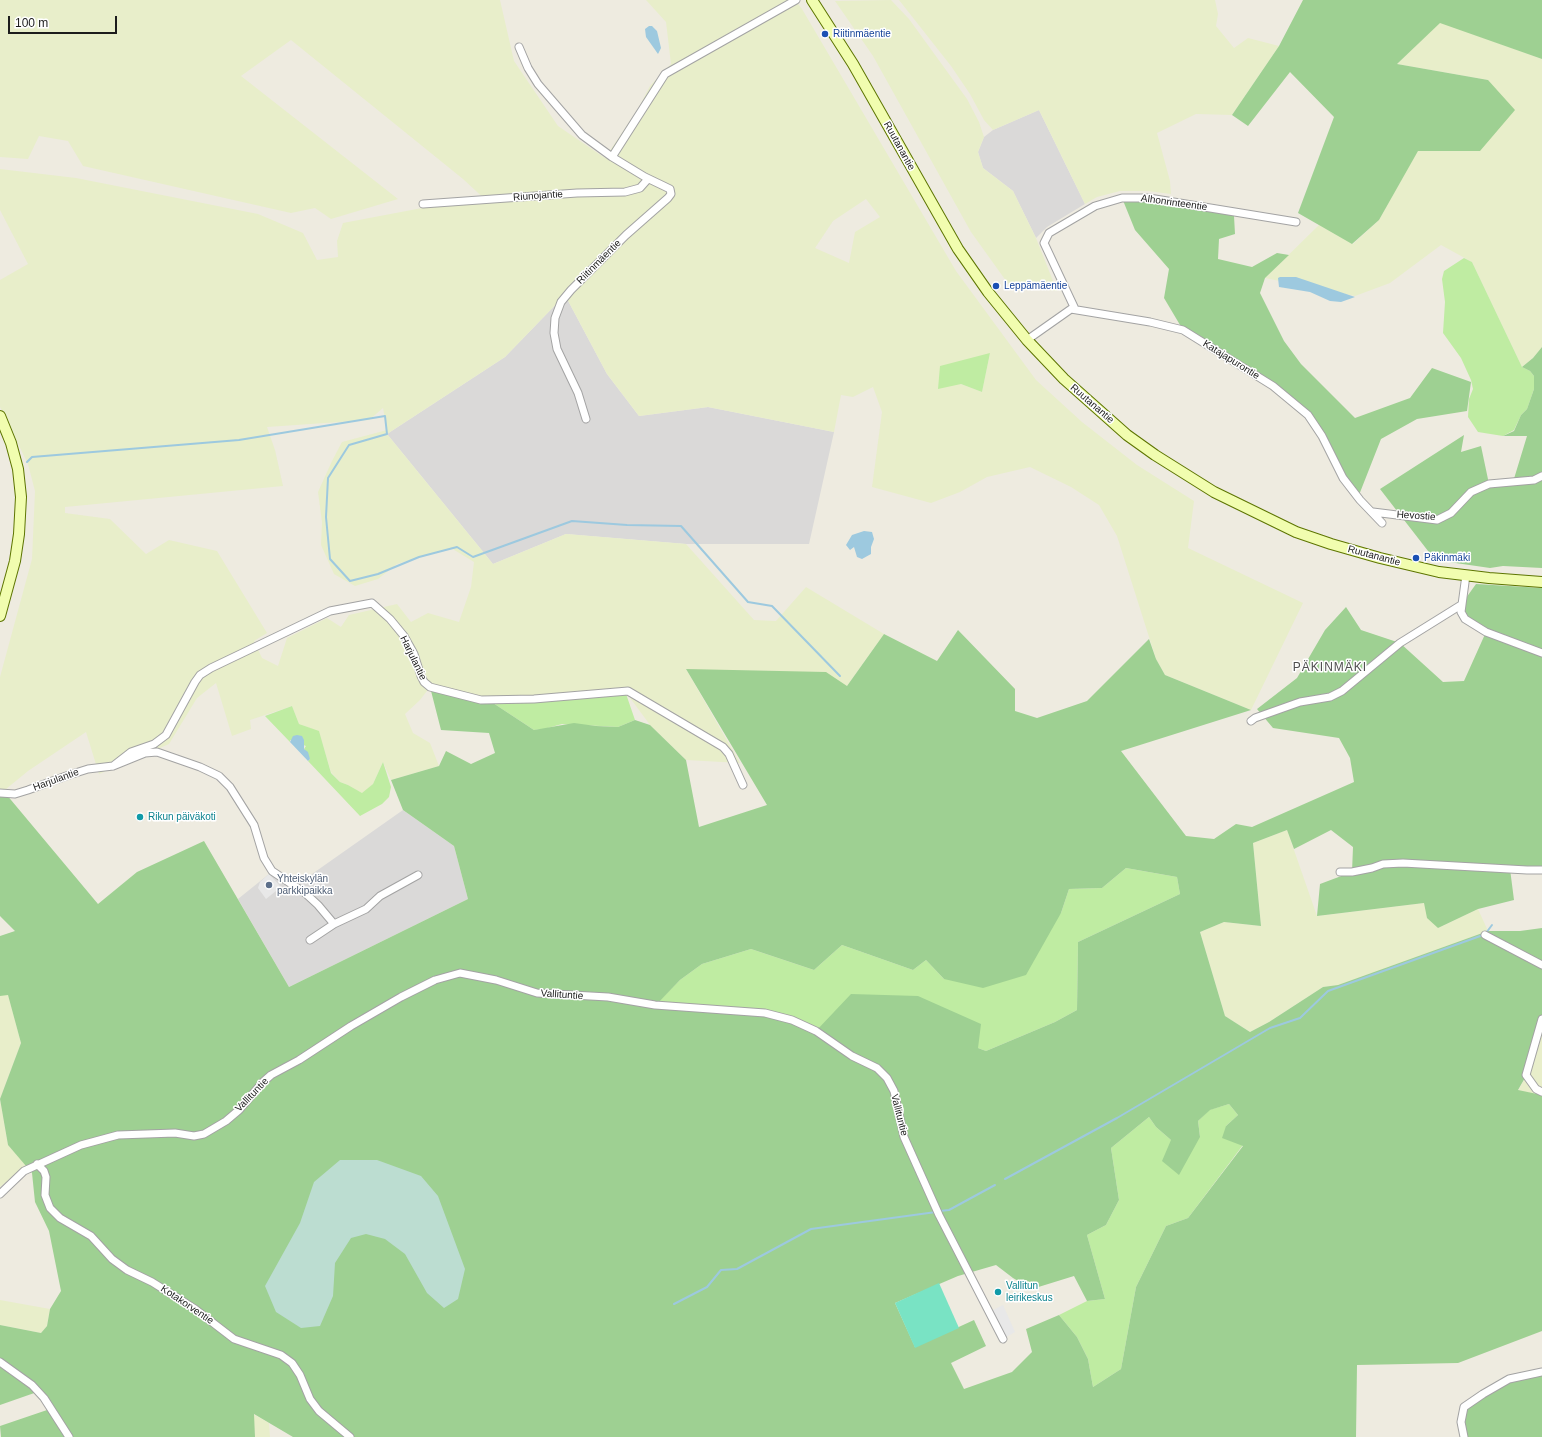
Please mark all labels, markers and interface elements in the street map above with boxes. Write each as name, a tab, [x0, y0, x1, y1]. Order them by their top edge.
scale bar	[10, 8, 119, 34]
text: 100 m	[15, 16, 48, 30]
place label: Riitinmäentie	[833, 28, 891, 40]
marker: Riitinmäentie	[820, 29, 830, 39]
street label: Ruutanantie	[881, 120, 917, 172]
street label: Riunojantie	[513, 188, 563, 204]
street label: Alhonrinteentie	[1140, 192, 1208, 214]
street label: Riitinmäentie	[574, 237, 624, 287]
place label: Leppämäentie	[1004, 280, 1067, 292]
marker: Leppämäentie	[991, 281, 1001, 291]
street label: Katajapurontie	[1200, 338, 1262, 382]
street label: Ruutanantie	[1068, 382, 1116, 426]
street label: Hevostie	[1396, 509, 1436, 523]
street label: Ruutanantie	[1346, 543, 1402, 569]
place label: Päkinmäki	[1424, 552, 1470, 564]
marker: Päkinmäki	[1411, 553, 1421, 563]
street label: Harjulantie	[397, 634, 429, 682]
district label: PÄKINMÄKI	[1293, 661, 1367, 675]
street label: Harjulantie	[31, 766, 81, 794]
place label: Rikun päiväkoti	[148, 811, 216, 823]
marker: Rikun päiväkoti	[135, 812, 145, 822]
place label: Yhteiskylän parkkipaikka	[277, 873, 333, 896]
marker: Yhteiskylän parkkipaikka	[264, 880, 274, 890]
street label: Vallituntie	[540, 988, 584, 1002]
street label: Vallituntie	[233, 1076, 271, 1114]
street label: Vallituntie	[888, 1093, 910, 1137]
place label: Vallitun leirikeskus	[1006, 1280, 1053, 1304]
street label: Kotakorventie	[158, 1283, 216, 1327]
marker: Vallitun leirikeskus	[993, 1287, 1003, 1297]

